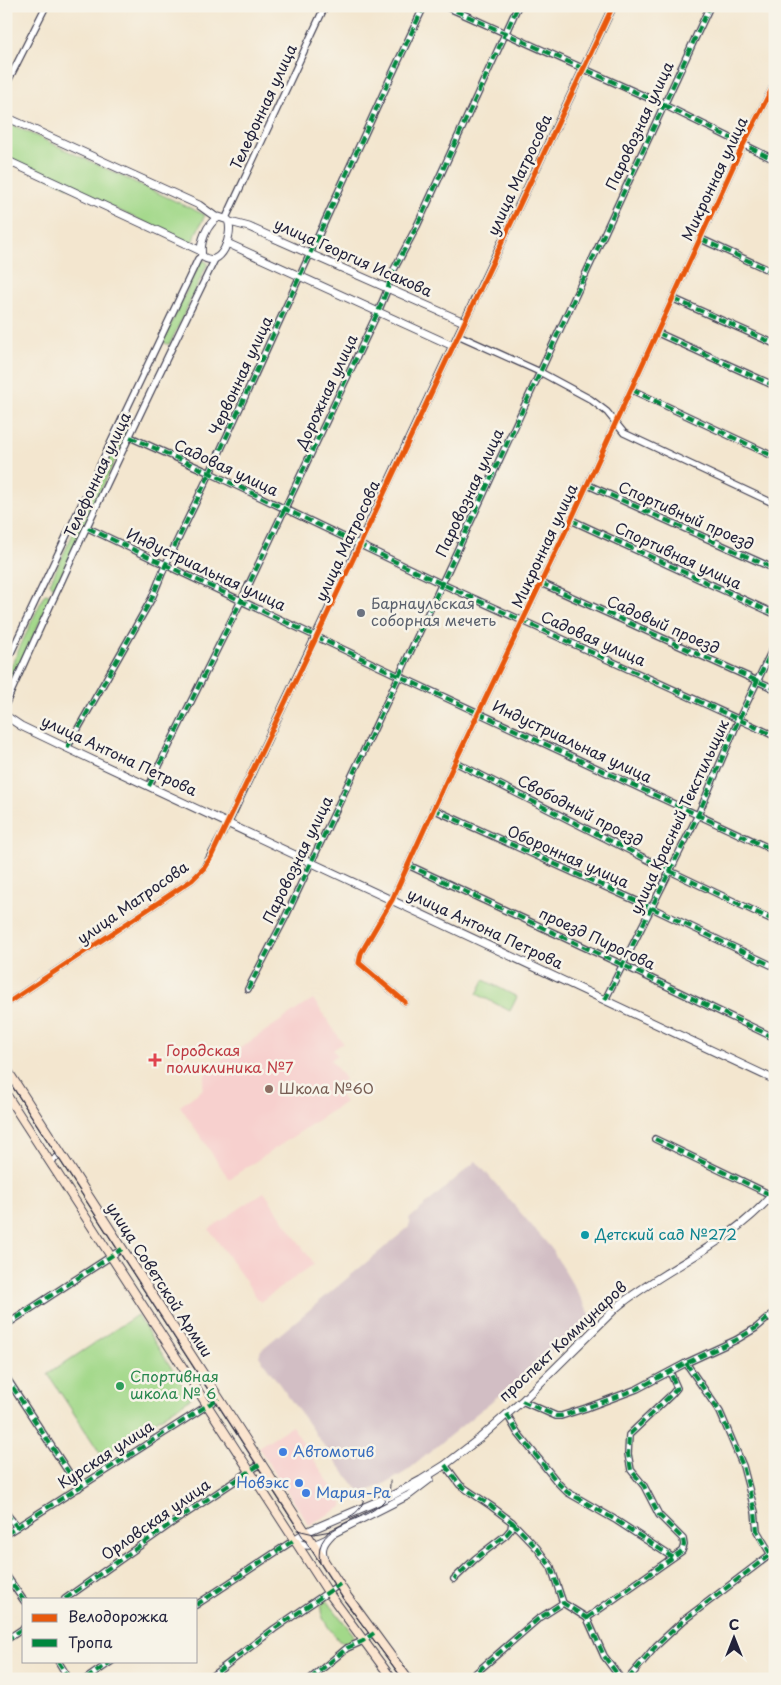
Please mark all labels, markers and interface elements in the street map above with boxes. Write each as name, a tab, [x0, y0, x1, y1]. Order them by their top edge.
street label: Телефонная улица	[224, 39, 302, 173]
street label: Паровозная улица	[599, 57, 679, 193]
street label: улица Матросова	[480, 109, 557, 239]
street label: Микронная улица	[675, 112, 753, 244]
street label: улица Георгия Исакова	[271, 211, 437, 302]
street label: Червонная улица	[202, 311, 278, 439]
street label: Дорожная улица	[288, 329, 363, 454]
street label: Телефонная улица	[58, 407, 136, 541]
street label: Паровозная улица	[429, 424, 509, 560]
street label: Садовая улица	[171, 432, 283, 501]
street label: Спортивный проезд	[615, 474, 758, 555]
street label: улица Матросова	[308, 475, 385, 605]
street label: Микронная улица	[505, 479, 583, 611]
street label: Спортивная улица	[611, 515, 746, 594]
street label: Индустриальная улица	[123, 521, 291, 616]
street label: Садовый проезд	[604, 588, 724, 659]
place label: Барнаульская соборная мечеть	[371, 591, 496, 631]
street label: Садовая улица	[537, 604, 650, 671]
marker: Барнаульская соборная мечеть	[355, 607, 367, 619]
street label: Индустриальная улица	[489, 693, 657, 788]
street label: улица Антона Петрова	[38, 708, 202, 801]
street label: улица Красный Текстильщик	[623, 715, 734, 918]
street label: Свободный проезд	[514, 768, 648, 851]
street label: Паровозная улица	[256, 791, 338, 927]
street label: Оборонная улица	[504, 818, 634, 893]
street label: улица Матросова	[72, 854, 193, 949]
street label: улица Антона Петрова	[404, 881, 568, 974]
street label: проезд Пирогова	[536, 901, 660, 975]
place label: Городская поликлиника №7	[166, 1038, 294, 1078]
marker: Городская поликлиника №7	[148, 1053, 162, 1067]
place label: Школа №60	[279, 1076, 374, 1099]
marker: Школа №60	[263, 1083, 275, 1095]
street label: улица Советской Армии	[101, 1197, 219, 1361]
place label: Детский сад №272	[594, 1222, 737, 1245]
marker: Детский сад №272	[579, 1229, 591, 1241]
street label: проспект Коммунаров	[493, 1275, 631, 1407]
place label: Спортивная школа № 6	[130, 1364, 219, 1404]
marker: Спортивная школа № 6	[114, 1380, 126, 1392]
street label: Курская улица	[53, 1414, 158, 1493]
place label: Автомотив	[293, 1439, 374, 1462]
marker: Автомотив	[277, 1446, 289, 1458]
place label: Новэкс	[236, 1470, 289, 1493]
street label: Орловская улица	[96, 1472, 215, 1565]
marker: Новэкс	[293, 1477, 305, 1489]
place label: Мария-Ра	[316, 1480, 391, 1503]
marker: Мария-Ра	[300, 1487, 312, 1499]
legend	[22, 1598, 198, 1662]
text: Велодорожка	[68, 1604, 169, 1627]
north arrow	[708, 1612, 758, 1662]
text: С	[729, 1614, 739, 1635]
text: Тропа	[68, 1630, 113, 1653]

